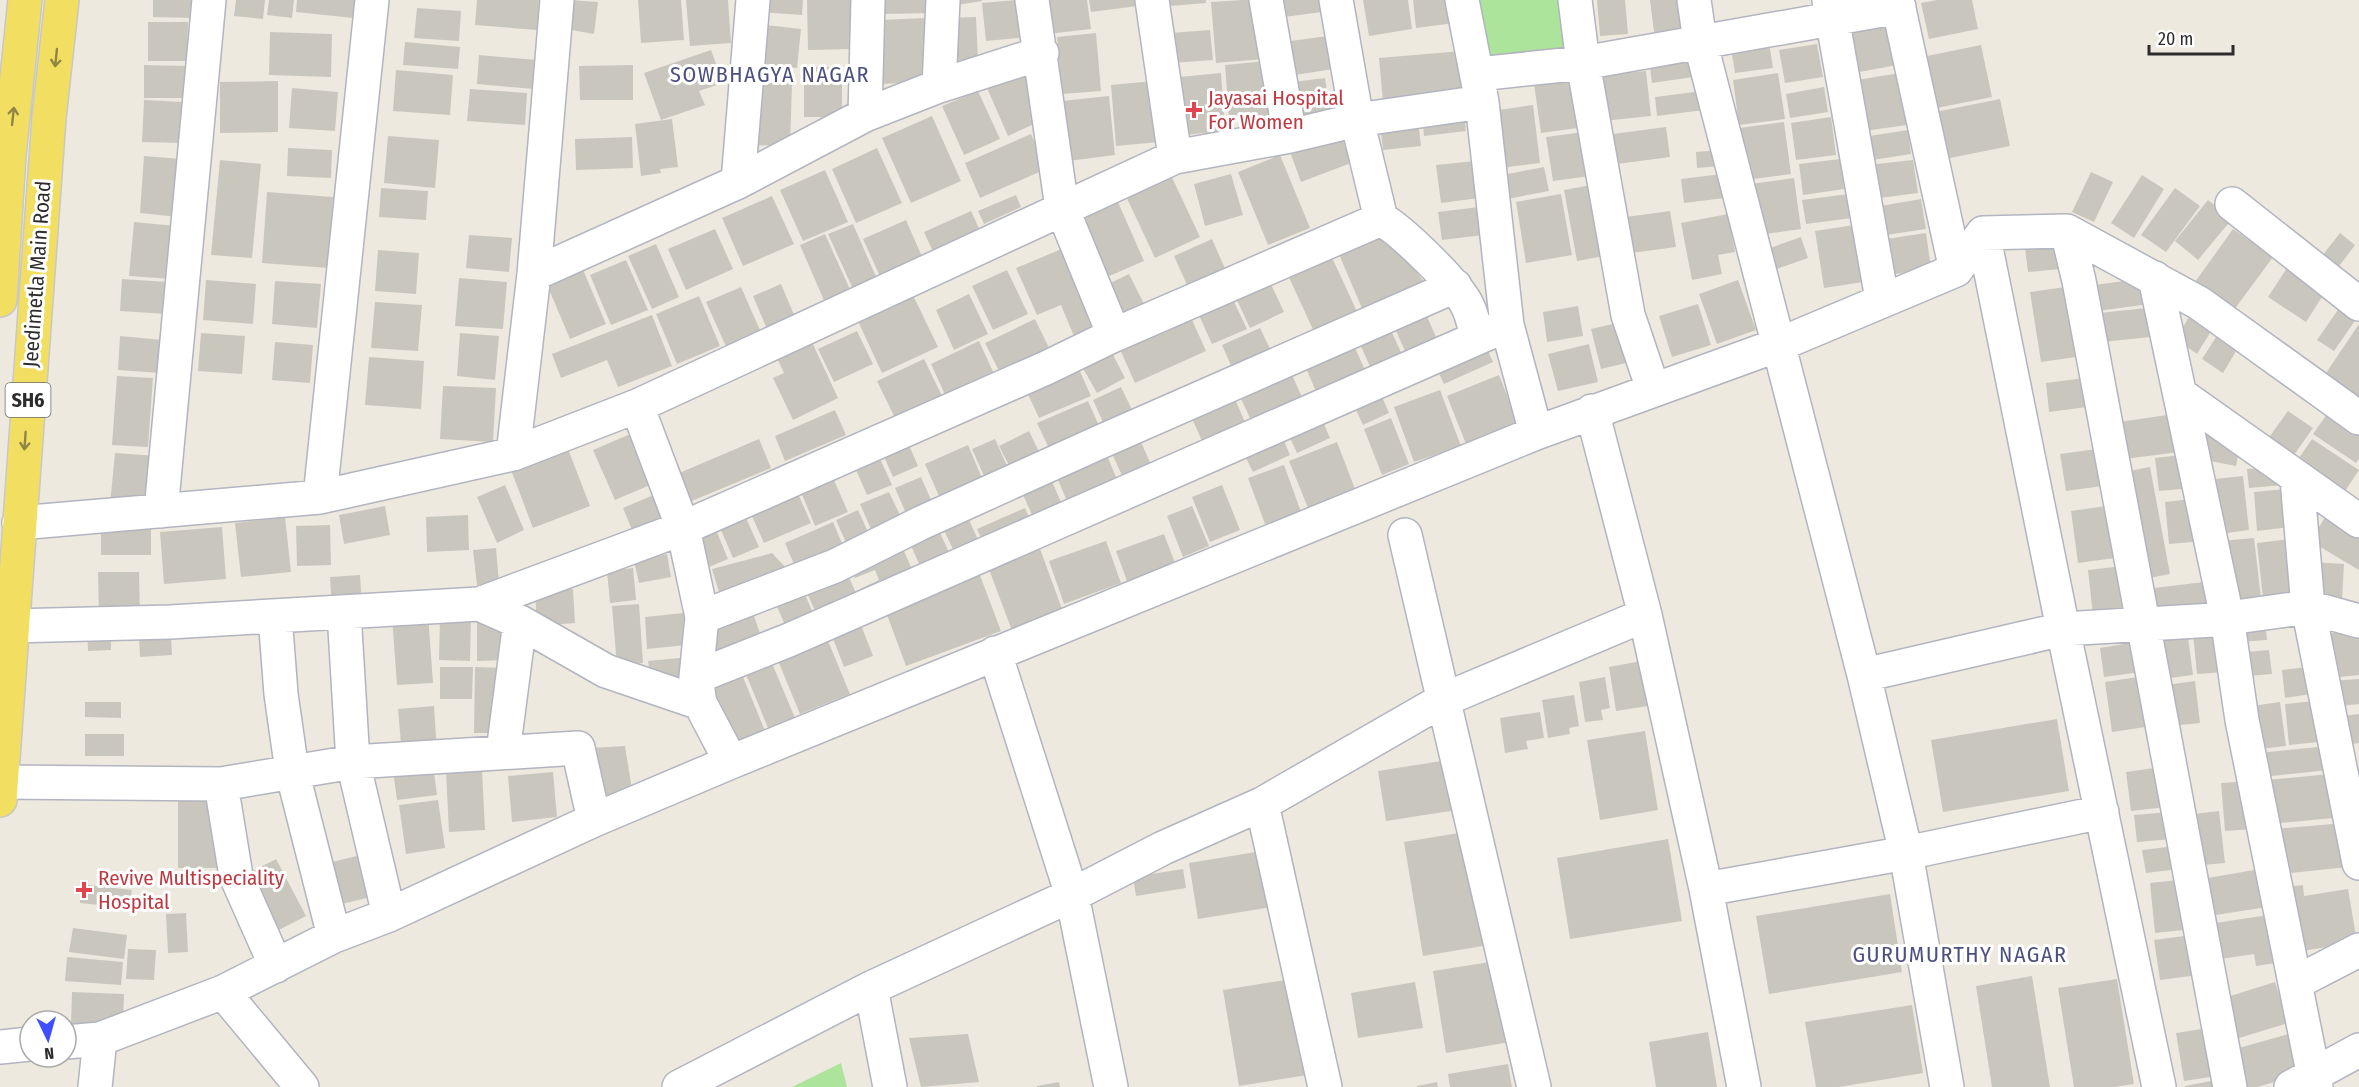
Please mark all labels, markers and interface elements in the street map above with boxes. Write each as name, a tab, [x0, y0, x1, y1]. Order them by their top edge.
scale bar	[2149, 18, 2233, 56]
text: 20 m	[2158, 28, 2193, 50]
one-way arrow	[50, 48, 61, 68]
district label: SOWBHAGYA NAGAR	[670, 61, 870, 88]
place label: Jayasai Hospital For Women	[1208, 85, 1344, 135]
marker: Jayasai Hospital For Women	[1185, 101, 1203, 119]
one-way arrow	[8, 106, 19, 126]
street label: Jeedimetla Main Road	[18, 180, 56, 368]
road number: SH6	[6, 383, 51, 417]
one-way arrow	[19, 430, 30, 450]
place label: Revive Multispeciality Hospital	[98, 865, 285, 915]
marker: Revive Multispeciality Hospital	[75, 881, 93, 899]
district label: GURUMURTHY NAGAR	[1853, 941, 2067, 968]
north arrow	[18, 1009, 78, 1069]
text: N	[44, 1044, 55, 1063]

